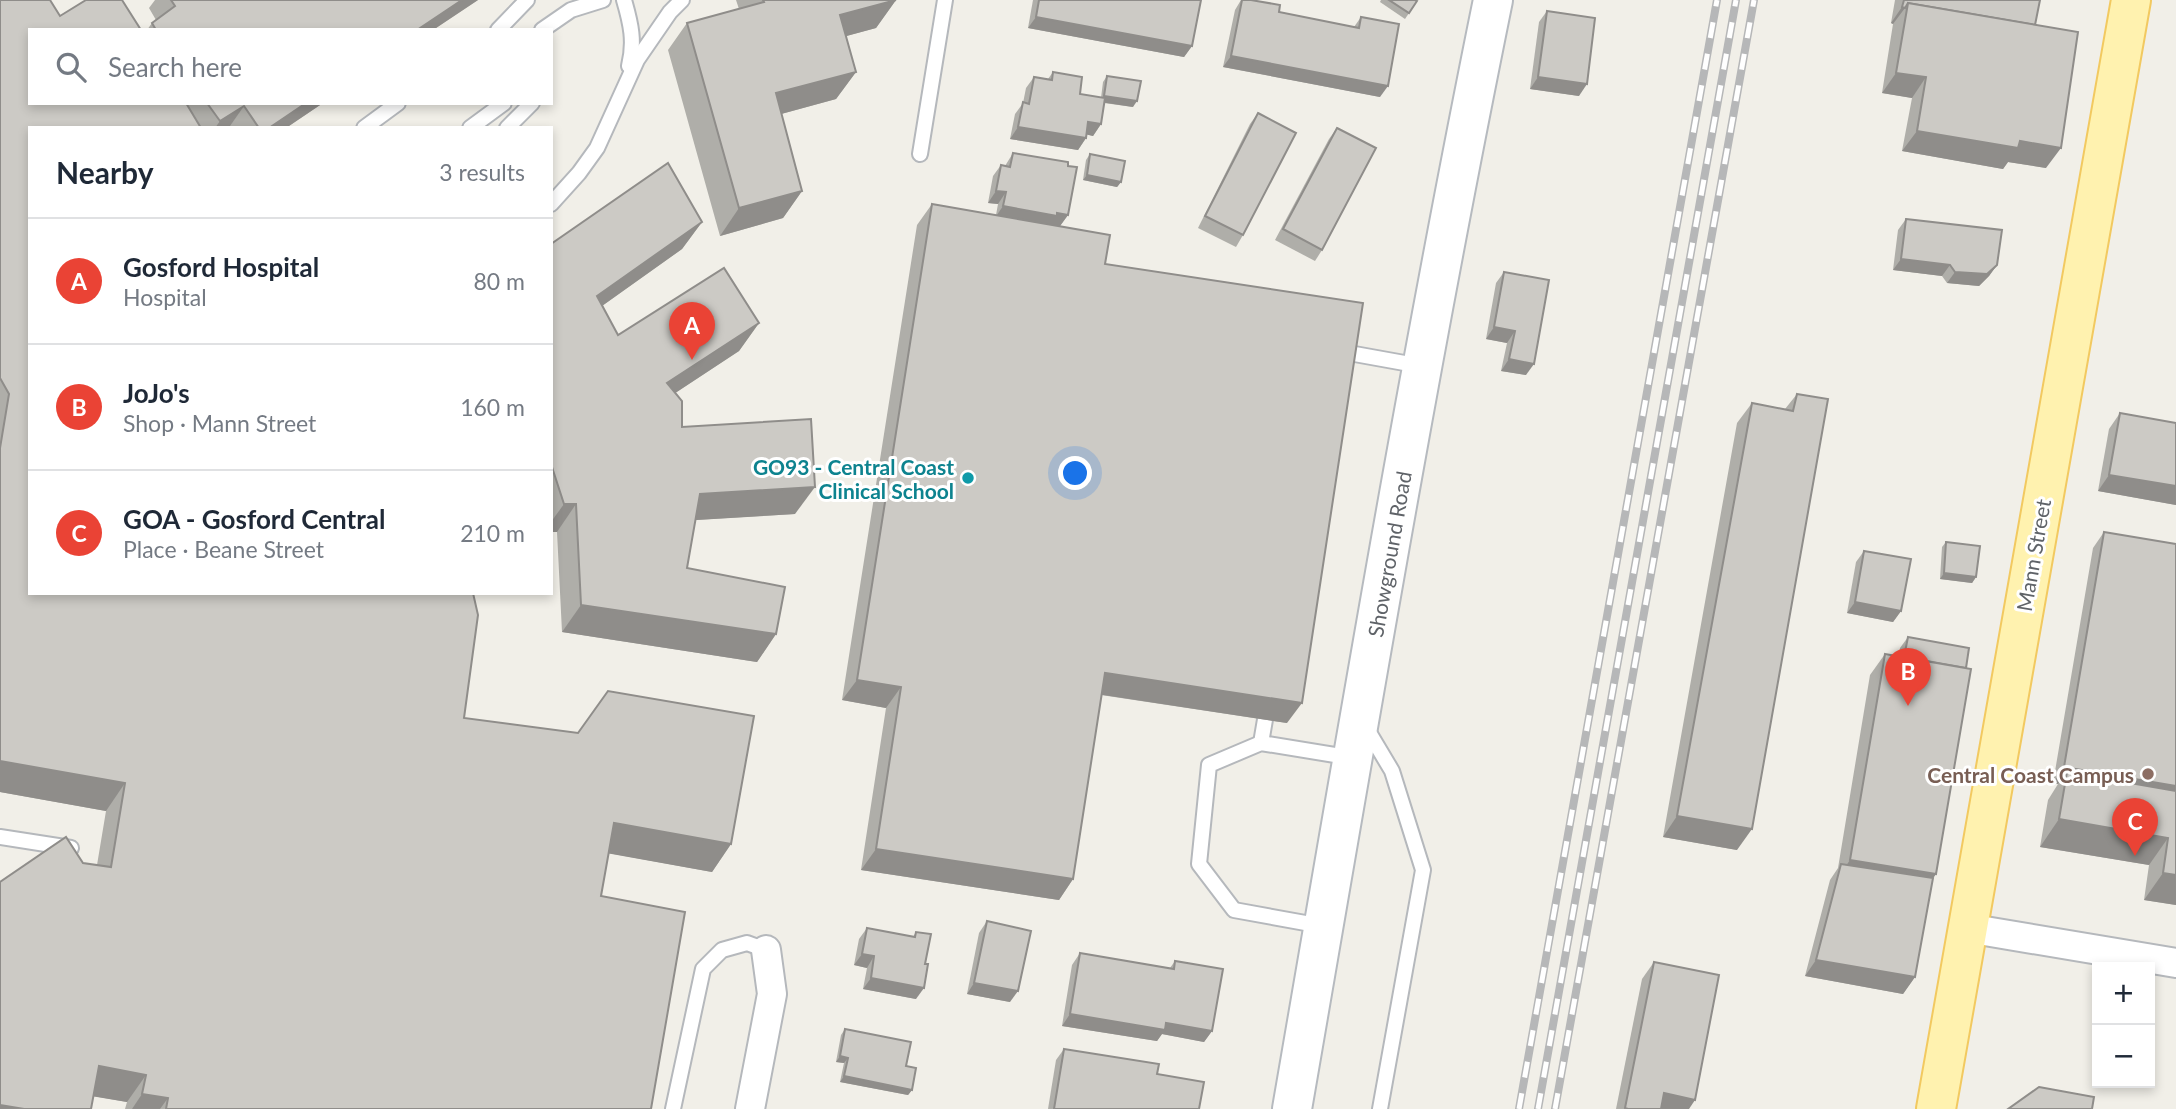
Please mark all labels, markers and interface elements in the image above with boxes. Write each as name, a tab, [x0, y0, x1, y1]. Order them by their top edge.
search box	[28, 28, 553, 105]
icon: search	[52, 48, 90, 86]
text: Search here	[108, 51, 242, 83]
text: Nearby	[56, 154, 154, 190]
text: 3 results	[439, 158, 525, 186]
text: Gosford Hospital	[123, 251, 319, 283]
text: A	[71, 267, 87, 295]
text: 80 m	[474, 267, 525, 295]
text: Hospital	[123, 283, 207, 311]
pin: A	[669, 302, 715, 360]
text: JoJo's	[123, 377, 190, 409]
text: B	[71, 393, 87, 421]
text: 160 m	[460, 393, 525, 421]
text: Shop · Mann Street	[123, 409, 316, 437]
place label: GO93 - Central Coast Clinical School	[753, 454, 954, 503]
your location	[1058, 456, 1092, 490]
street label: Showground Road	[1362, 469, 1416, 639]
marker: GO93 - Central Coast Clinical School	[960, 470, 976, 486]
street label: Mann Street	[2011, 496, 2055, 613]
text: GOA - Gosford Central	[123, 503, 385, 535]
text: C	[71, 519, 87, 547]
text: 210 m	[460, 519, 525, 547]
text: Place · Beane Street	[123, 535, 324, 563]
pin: B	[1885, 648, 1931, 706]
place label: Central Coast Campus	[1927, 762, 2134, 787]
marker: Central Coast Campus	[2140, 766, 2156, 782]
pin: C	[2112, 798, 2158, 856]
map controls	[2092, 962, 2155, 1088]
button: +	[2092, 962, 2155, 1025]
button: −	[2092, 1025, 2155, 1088]

